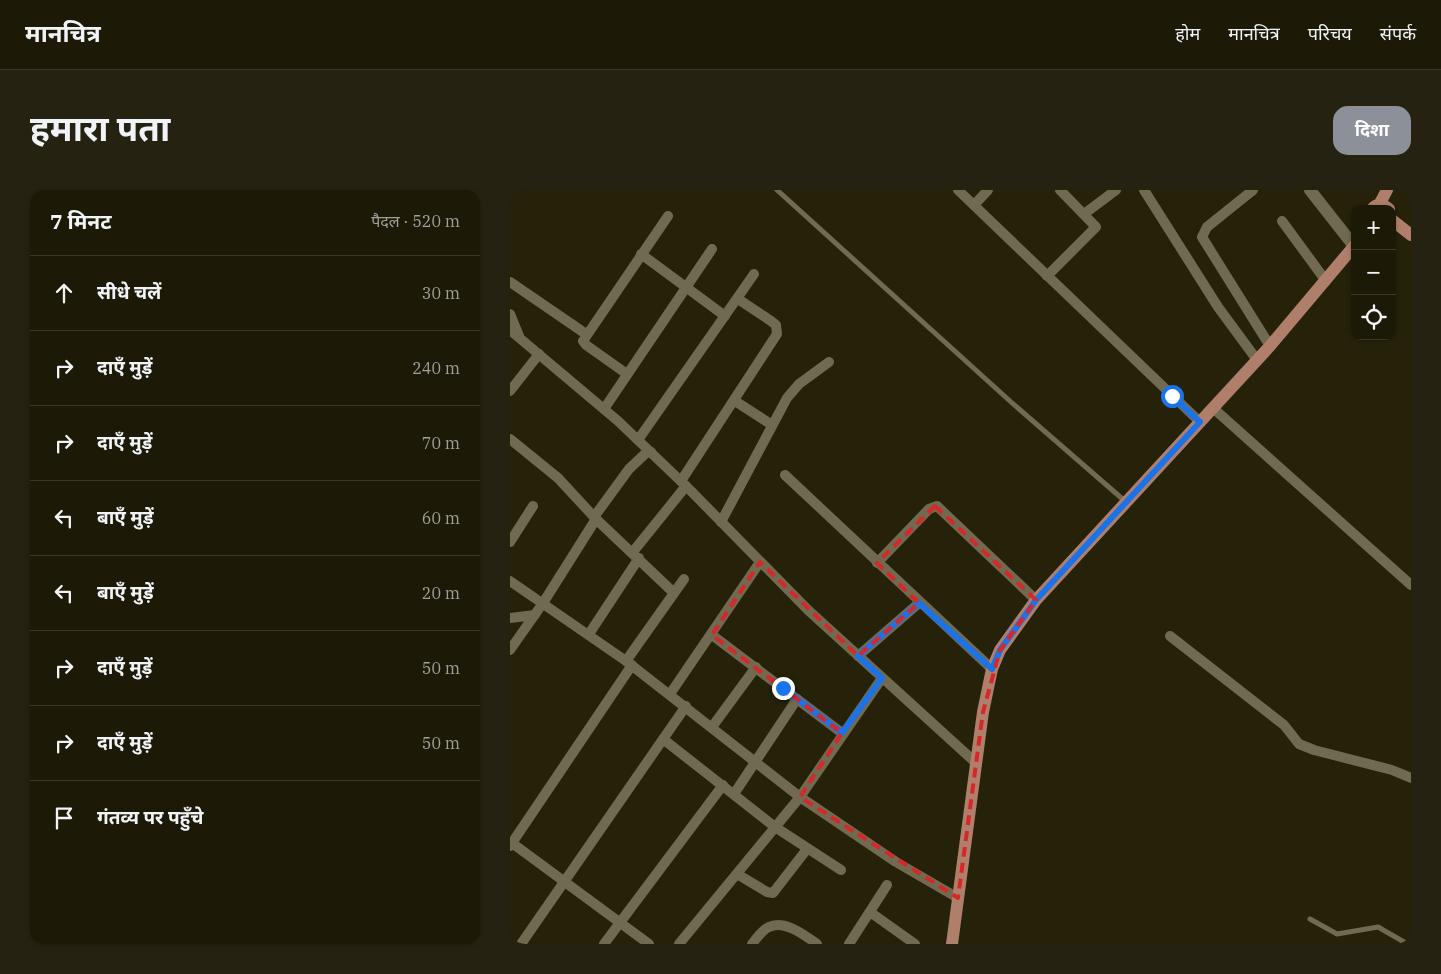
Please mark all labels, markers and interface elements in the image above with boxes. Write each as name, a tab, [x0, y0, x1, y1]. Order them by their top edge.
text: मानचित्र	[25, 17, 101, 49]
text: होम	[1175, 22, 1200, 45]
text: मानचित्र	[1228, 22, 1280, 45]
text: परिचय	[1308, 22, 1352, 45]
text: संपर्क	[1380, 22, 1416, 45]
text: हमारा पता	[30, 105, 170, 151]
button: दिशा	[1333, 106, 1411, 155]
map controls	[1351, 205, 1396, 340]
button: +	[1351, 205, 1396, 250]
text: 7 मिनट	[50, 207, 112, 235]
text: पैदल · 520 m	[371, 211, 460, 231]
button: −	[1351, 250, 1396, 295]
icon: ahead	[50, 279, 78, 307]
text: सीधे चलें	[97, 280, 161, 304]
text: 30 m	[422, 283, 460, 303]
button: locate	[1351, 295, 1396, 340]
icon: right	[50, 354, 78, 382]
text: दाएँ मुड़ें	[97, 355, 152, 379]
text: 240 m	[412, 358, 460, 378]
route start	[1161, 385, 1184, 408]
icon: right	[50, 429, 78, 457]
text: दाएँ मुड़ें	[97, 430, 152, 454]
text: 70 m	[422, 433, 460, 453]
icon: left	[50, 504, 78, 532]
text: बाएँ मुड़ें	[97, 505, 154, 529]
text: 60 m	[422, 508, 460, 528]
icon: left	[50, 579, 78, 607]
text: बाएँ मुड़ें	[97, 580, 154, 604]
text: 20 m	[422, 583, 460, 603]
icon: right	[50, 654, 78, 682]
text: दाएँ मुड़ें	[97, 655, 152, 679]
text: 50 m	[422, 658, 460, 678]
route end	[772, 677, 795, 700]
icon: right	[50, 729, 78, 757]
text: दाएँ मुड़ें	[97, 730, 152, 754]
text: 50 m	[422, 733, 460, 753]
icon: arrive	[50, 804, 78, 832]
text: गंतव्य पर पहुँचे	[97, 805, 204, 829]

